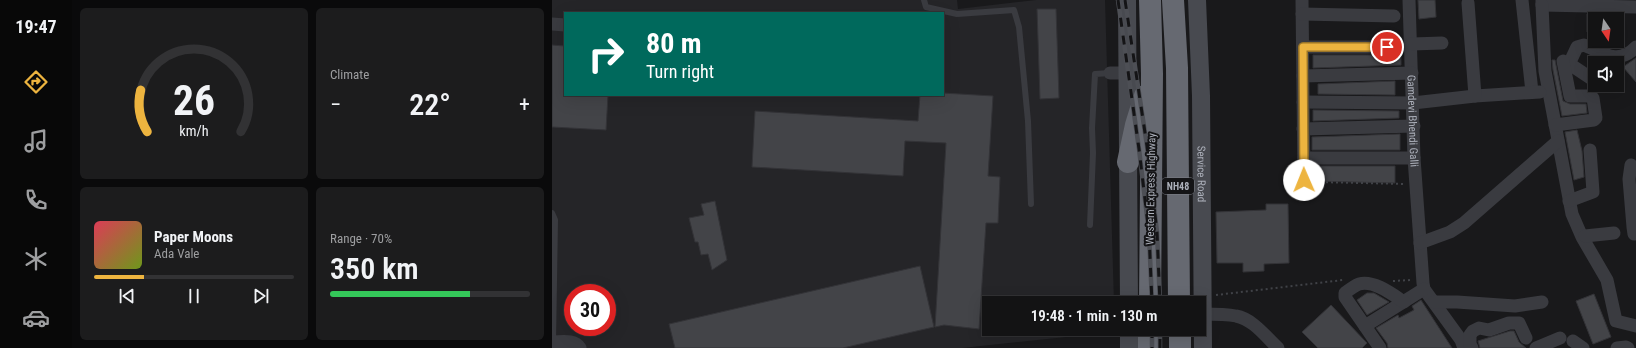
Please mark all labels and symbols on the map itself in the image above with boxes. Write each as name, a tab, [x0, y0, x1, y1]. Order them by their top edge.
north arrow	[1588, 12, 1624, 48]
pin	[1370, 30, 1404, 64]
street label: Gamdevi Bhendi Galli	[1405, 75, 1421, 167]
street label: Western Express Highway	[1144, 133, 1158, 245]
street label: Service Road	[1195, 146, 1208, 202]
position arrow	[1283, 159, 1325, 201]
road number: NH48	[1162, 178, 1194, 194]
speed limit sign: 30	[564, 284, 616, 336]

